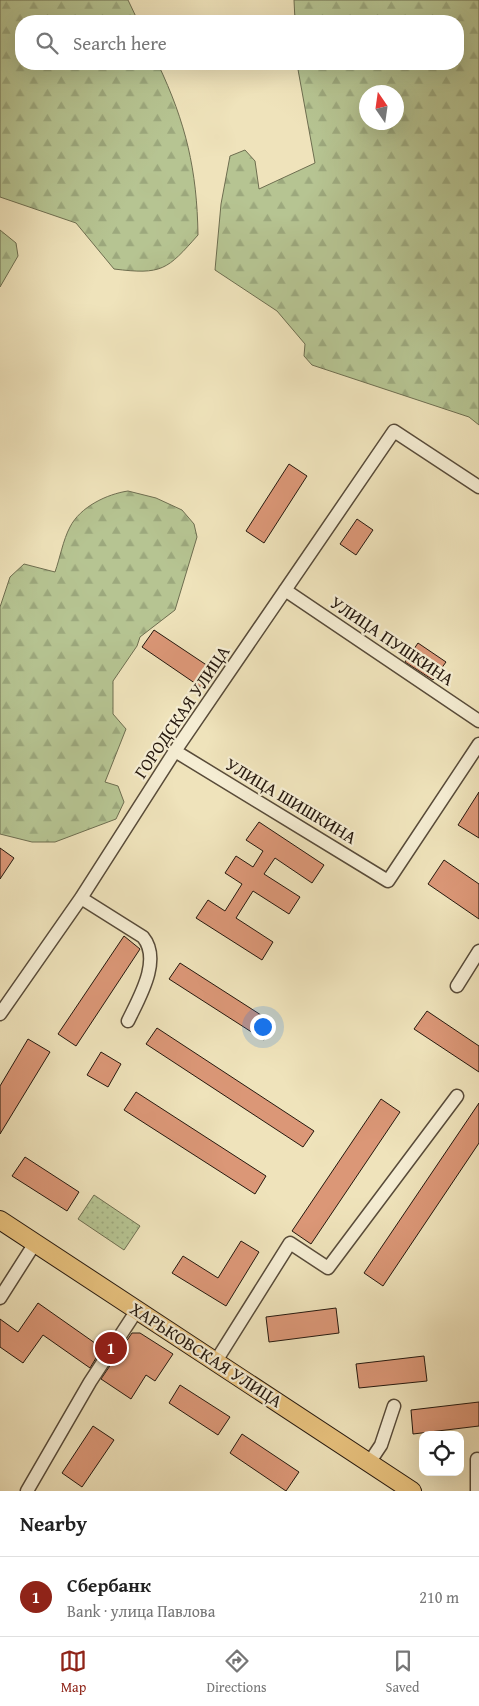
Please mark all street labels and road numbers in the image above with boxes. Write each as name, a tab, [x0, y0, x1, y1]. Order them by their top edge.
street label: УЛИЦА ПУШКИНА	[325, 589, 460, 692]
street label: ГОРОДСКАЯ УЛИЦА	[127, 640, 236, 784]
street label: УЛИЦА ШИШКИНА	[220, 751, 362, 851]
street label: ХАРЬКОВСКАЯ УЛИЦА	[125, 1295, 288, 1414]

